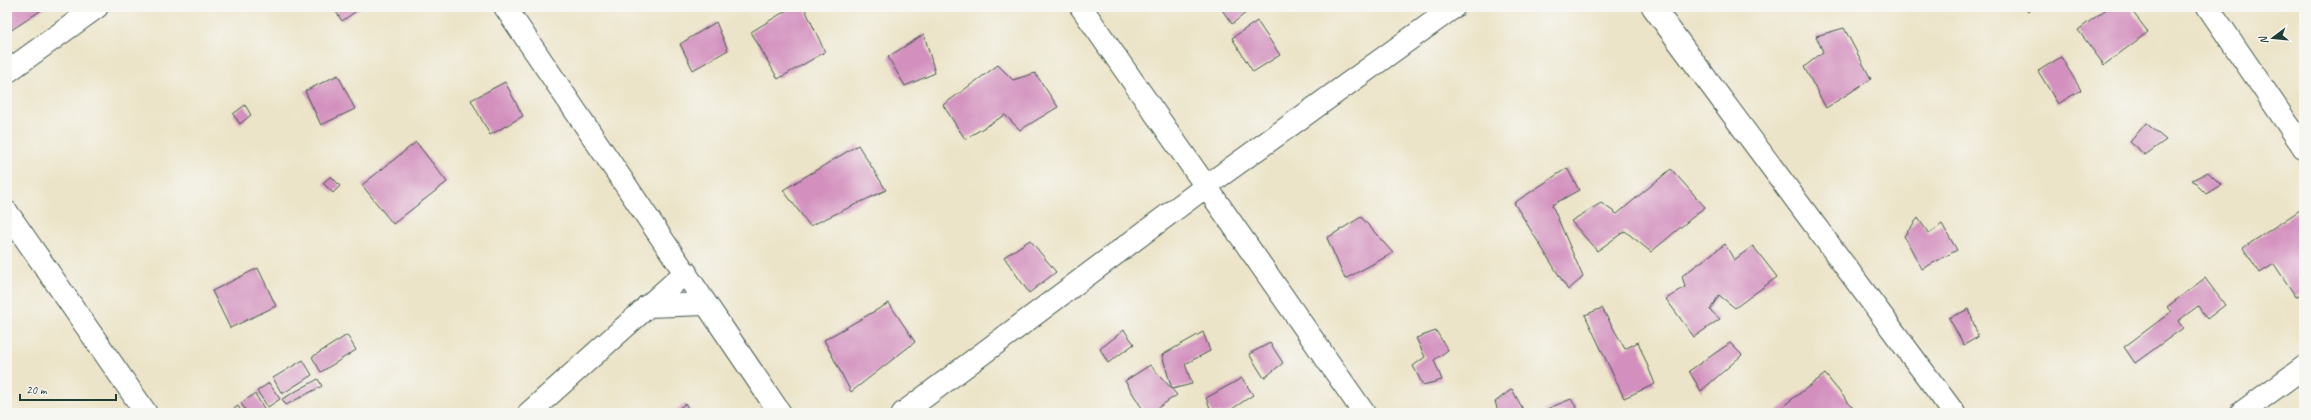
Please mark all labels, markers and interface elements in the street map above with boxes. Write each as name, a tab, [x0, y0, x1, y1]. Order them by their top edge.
north arrow	[2253, 18, 2293, 58]
text: N	[2255, 33, 2271, 46]
scale bar	[20, 376, 116, 402]
text: 20 m	[26, 382, 48, 398]

